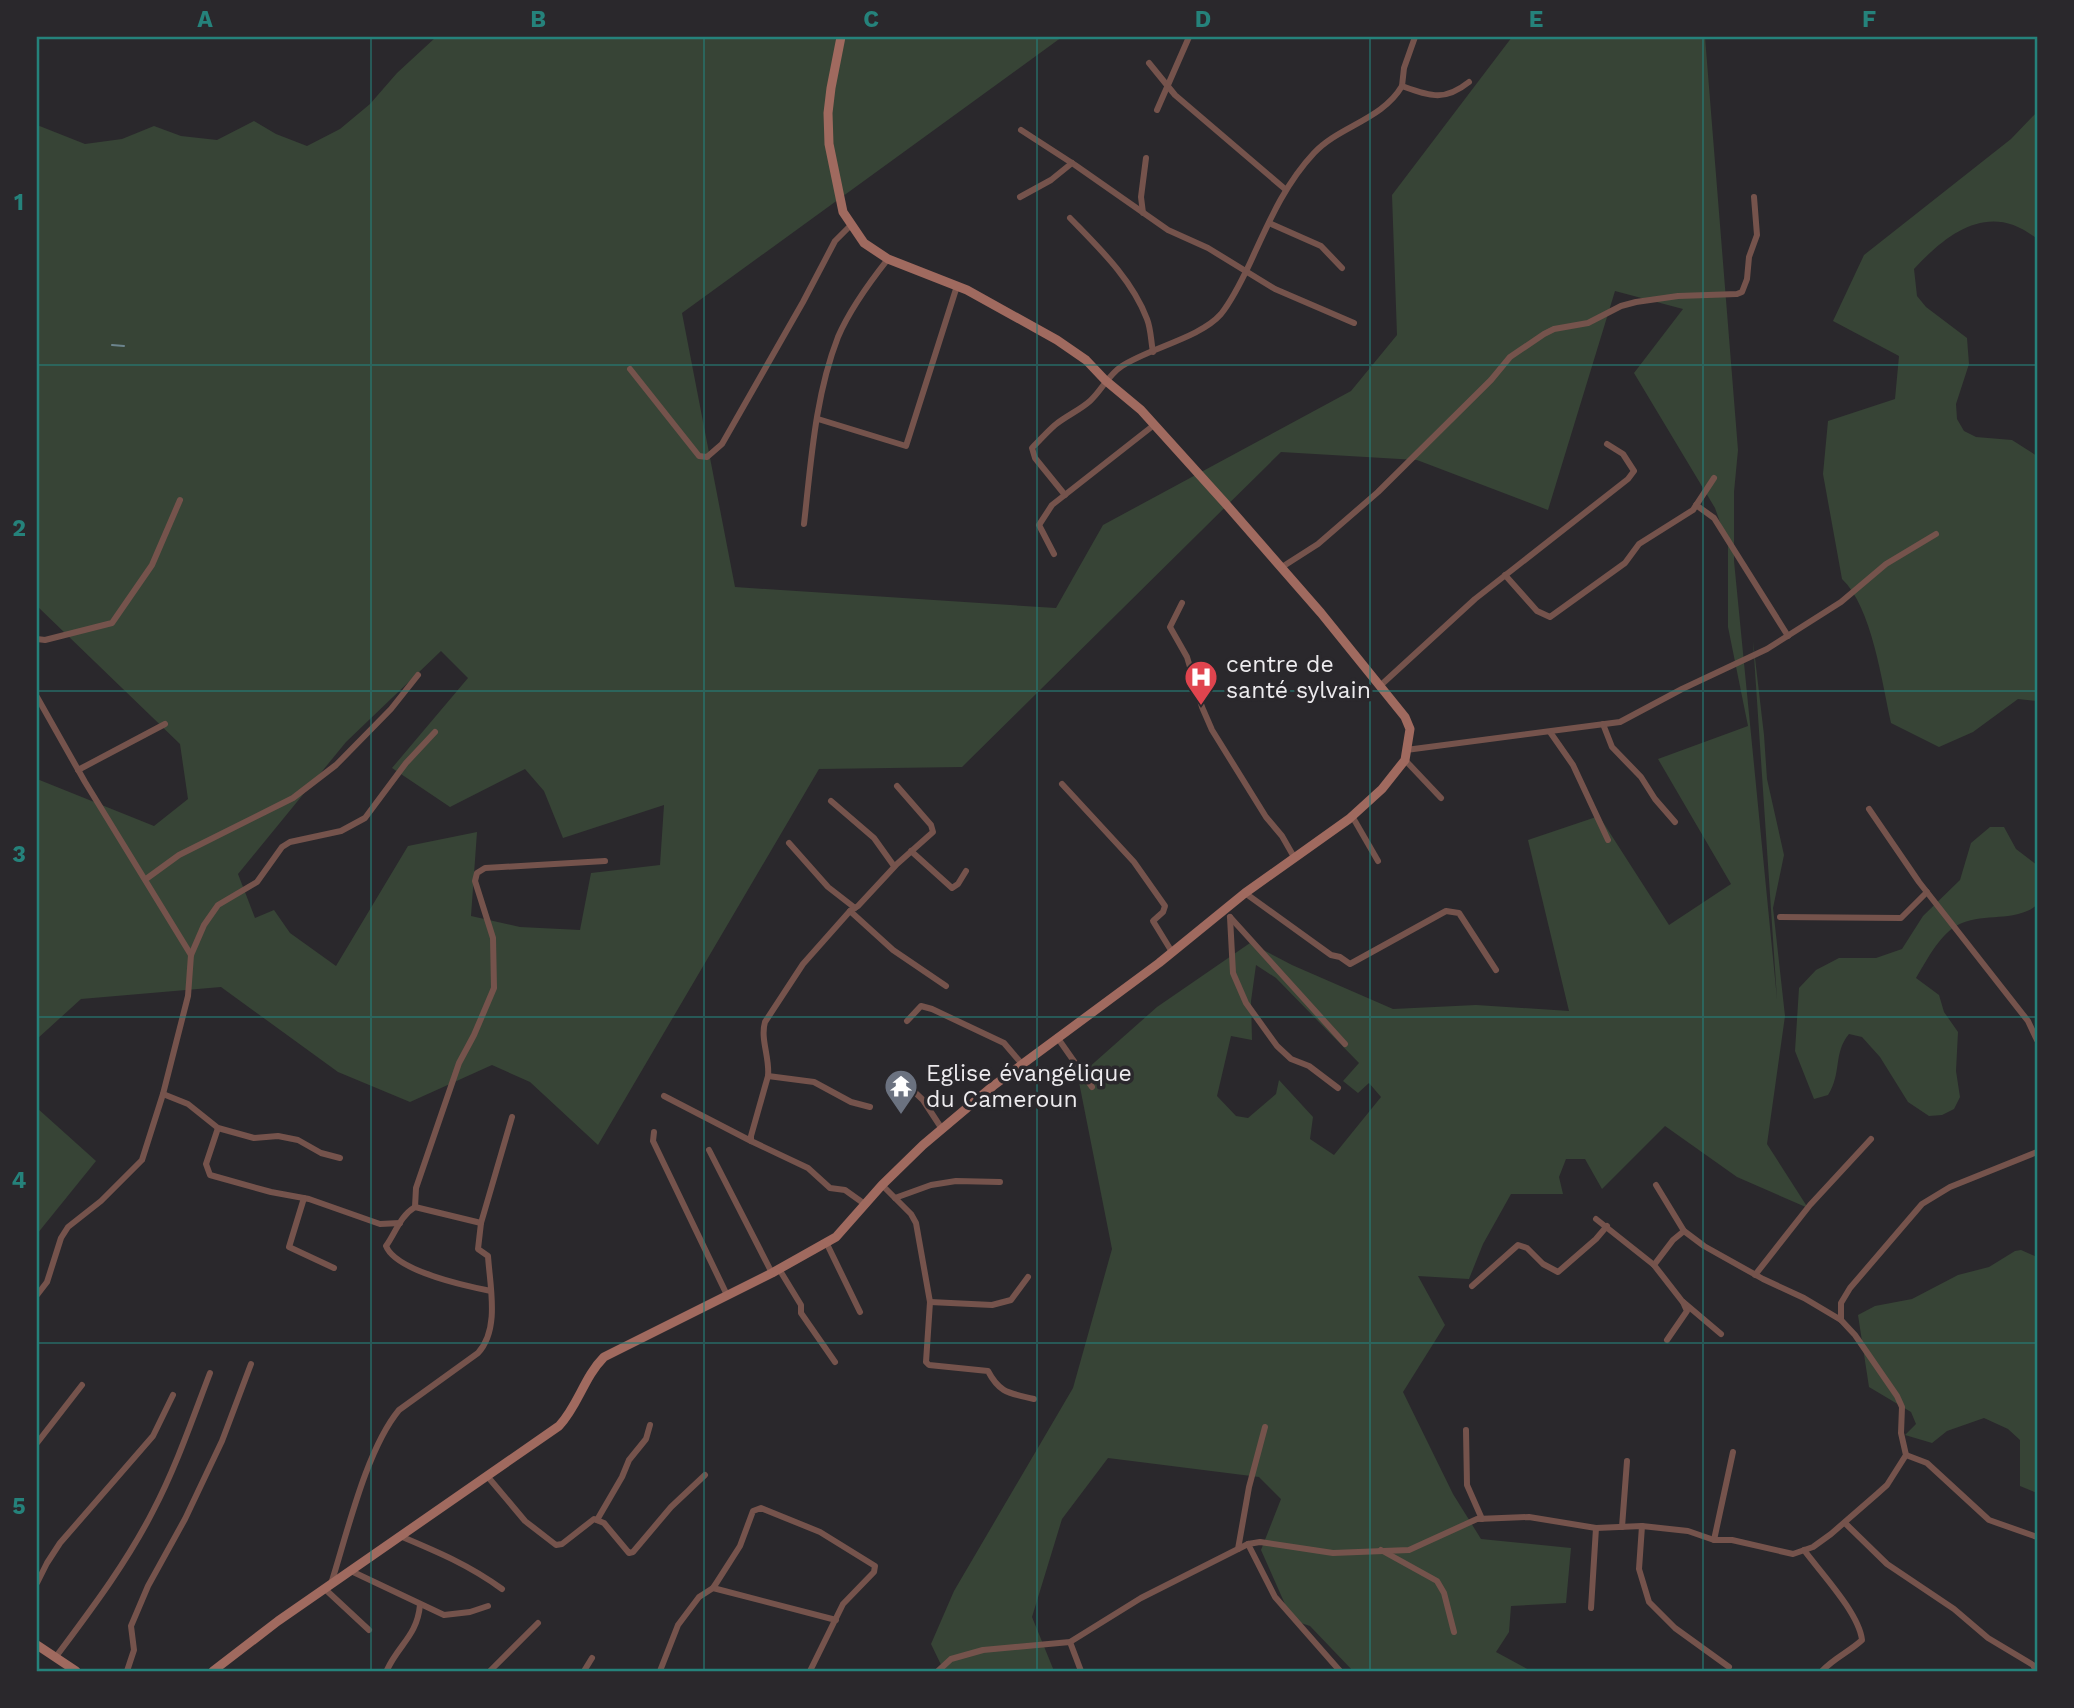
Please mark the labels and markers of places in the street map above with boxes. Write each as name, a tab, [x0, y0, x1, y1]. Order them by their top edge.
place label: centre de santé sylvain	[1226, 651, 1371, 704]
hospital icon: centre de santé sylvain	[1182, 658, 1220, 707]
place label: Eglise évangélique du Cameroun	[926, 1060, 1132, 1113]
temple icon: Eglise évangélique du Cameroun	[882, 1067, 920, 1116]

